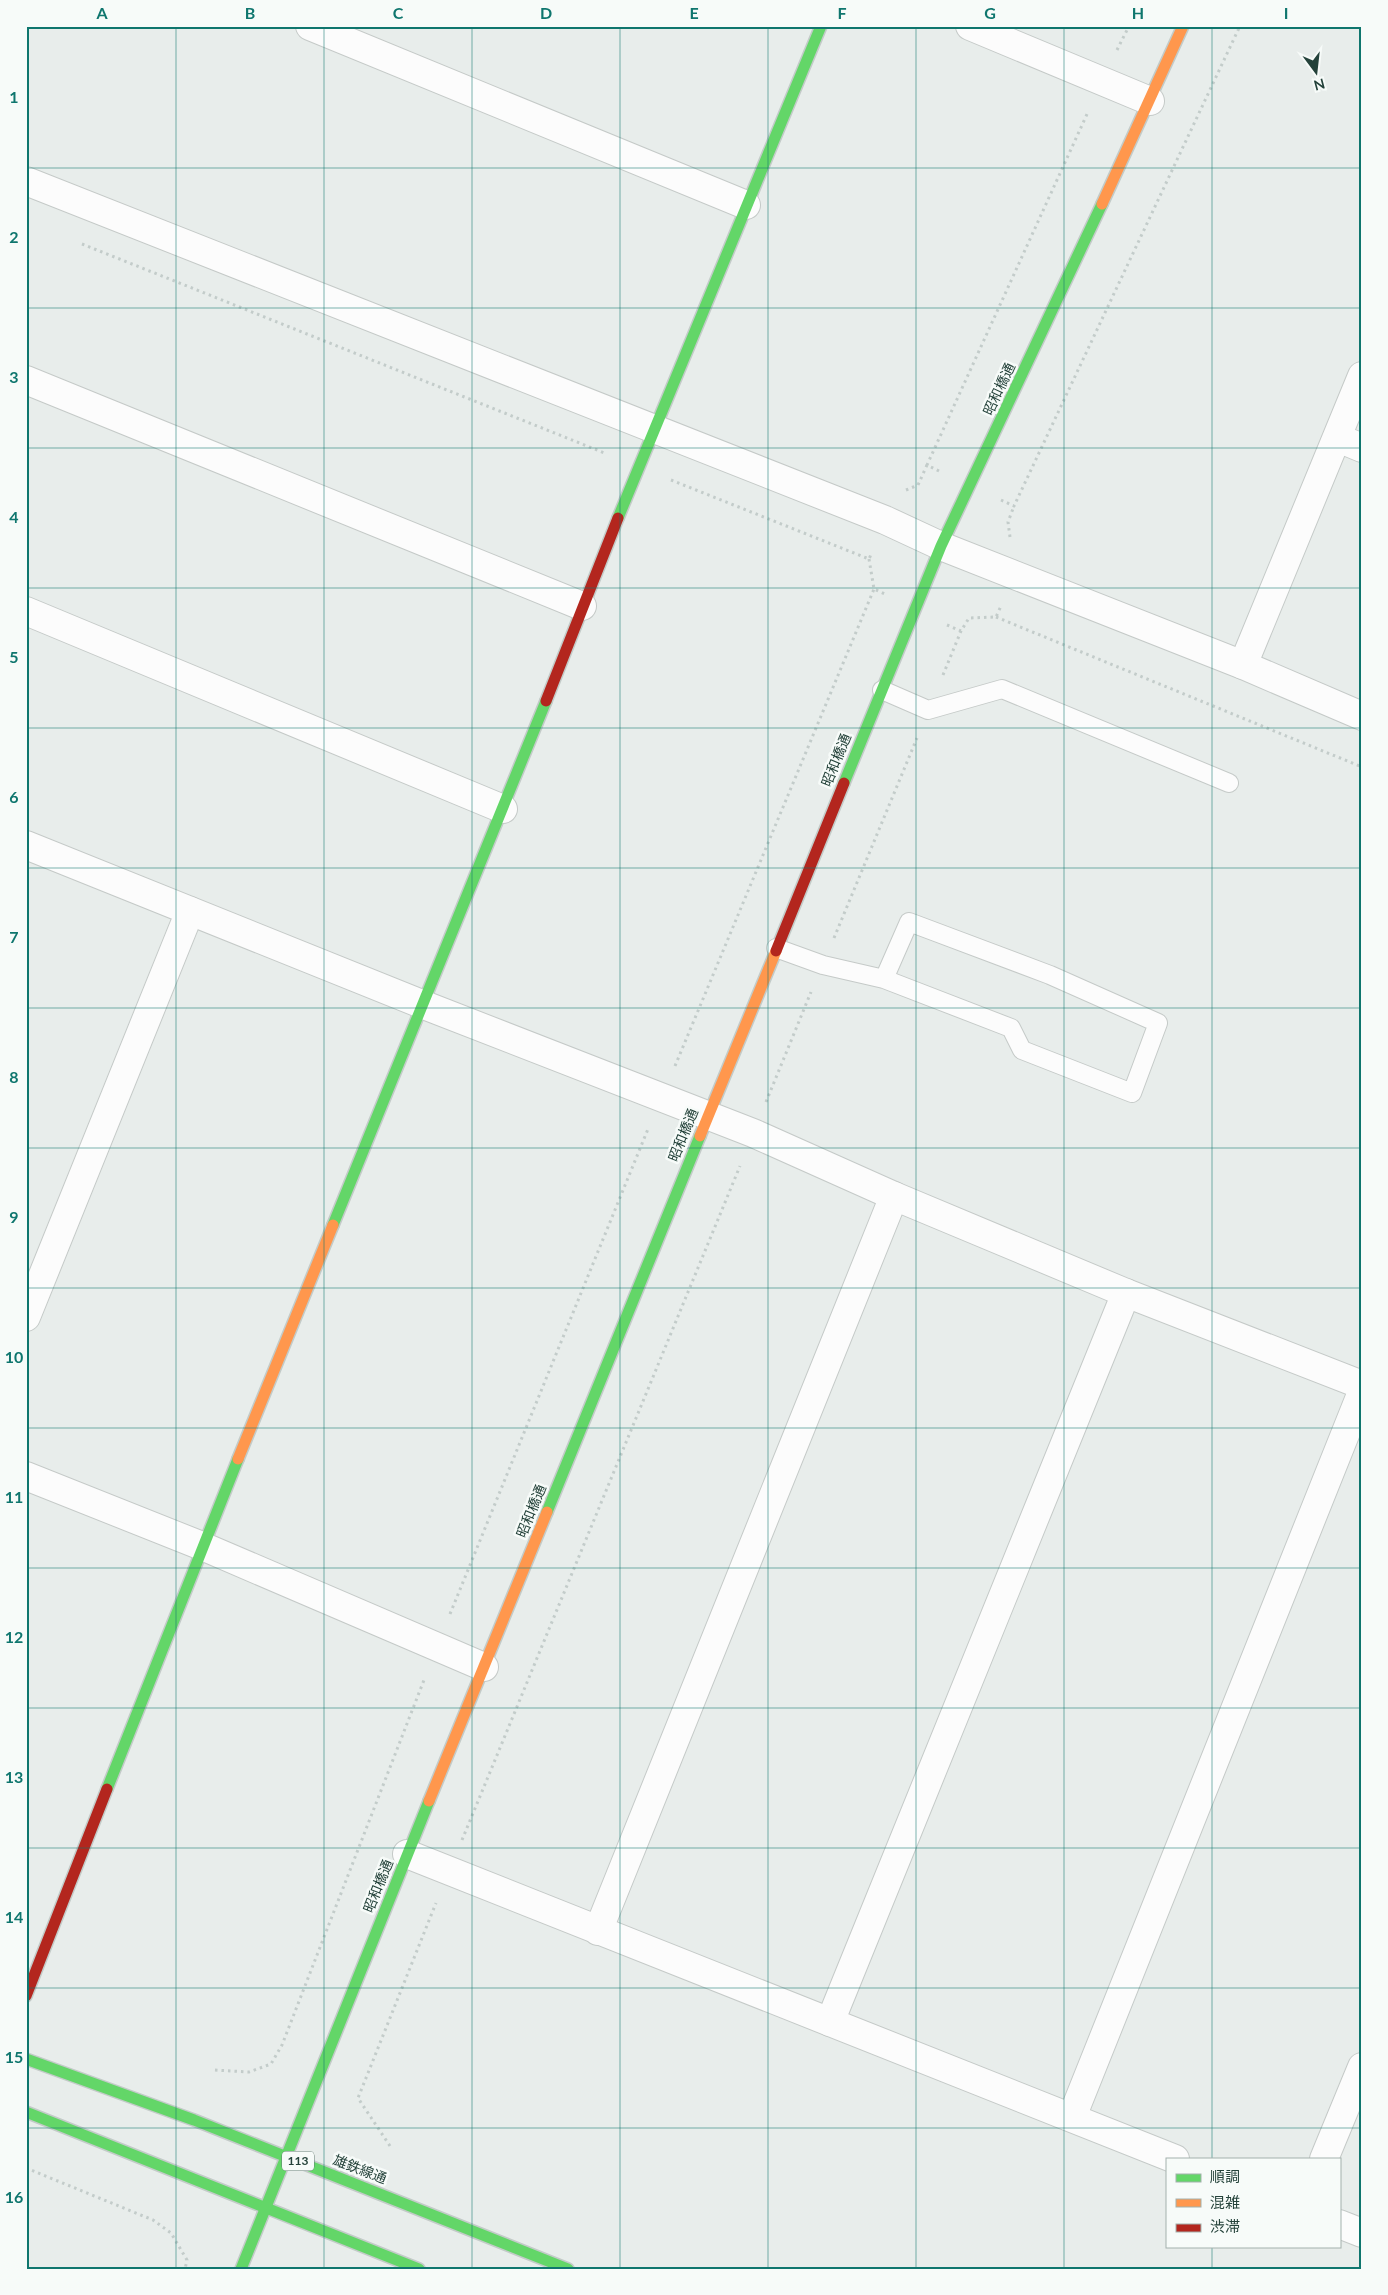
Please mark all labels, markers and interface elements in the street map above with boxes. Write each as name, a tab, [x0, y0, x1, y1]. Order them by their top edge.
text: A	[95, 3, 108, 22]
text: B	[245, 3, 255, 22]
text: C	[393, 3, 404, 22]
text: D	[540, 3, 552, 22]
text: E	[689, 3, 699, 22]
text: F	[837, 3, 847, 22]
text: G	[984, 3, 996, 22]
text: H	[1132, 3, 1144, 22]
text: I	[1284, 3, 1288, 22]
north arrow	[1290, 48, 1340, 98]
text: N	[1312, 75, 1327, 95]
text: 1	[9, 87, 19, 106]
text: 2	[9, 227, 19, 246]
street label: 昭和橋通	[979, 360, 1018, 418]
text: 3	[9, 367, 19, 386]
text: 4	[9, 507, 19, 526]
text: 5	[9, 647, 19, 666]
street label: 昭和橋通	[817, 731, 854, 789]
text: 6	[9, 787, 19, 806]
text: 7	[9, 927, 19, 946]
text: 8	[9, 1067, 19, 1086]
street label: 昭和橋通	[664, 1106, 701, 1164]
text: 9	[9, 1207, 19, 1226]
text: 10	[5, 1347, 23, 1366]
street label: 昭和橋通	[512, 1482, 549, 1540]
text: 11	[5, 1487, 23, 1506]
text: 12	[5, 1627, 23, 1646]
text: 13	[5, 1767, 23, 1786]
street label: 昭和橋通	[359, 1857, 396, 1915]
text: 14	[5, 1907, 23, 1926]
text: 15	[5, 2047, 23, 2066]
street label: 雄鉄線通	[331, 2151, 389, 2187]
road number: 113	[282, 2152, 314, 2170]
legend	[1166, 2158, 1340, 2248]
text: 順調	[1210, 2167, 1240, 2185]
text: 16	[5, 2187, 23, 2206]
text: 混雑	[1210, 2193, 1240, 2211]
text: 渋滞	[1210, 2217, 1240, 2235]

